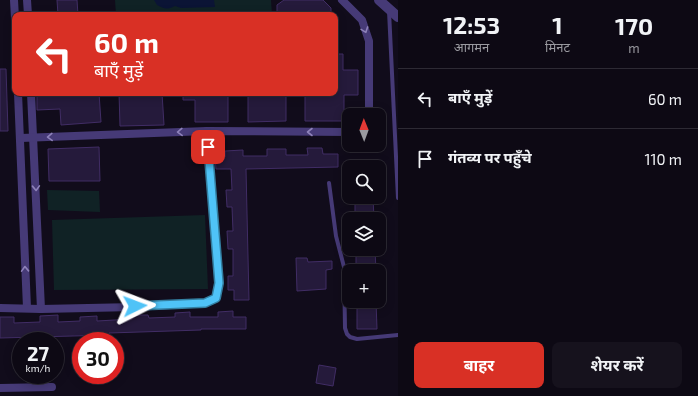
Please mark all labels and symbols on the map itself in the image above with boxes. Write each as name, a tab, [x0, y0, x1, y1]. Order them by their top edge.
one-way arrow	[361, 26, 369, 33]
north arrow	[342, 108, 386, 152]
one-way arrow	[177, 128, 183, 137]
one-way arrow	[307, 128, 313, 136]
pin	[191, 130, 225, 164]
one-way arrow	[47, 133, 53, 141]
one-way arrow	[31, 185, 40, 191]
one-way arrow	[21, 266, 29, 272]
position arrow	[114, 285, 156, 327]
speed limit sign: 30	[72, 332, 124, 384]

